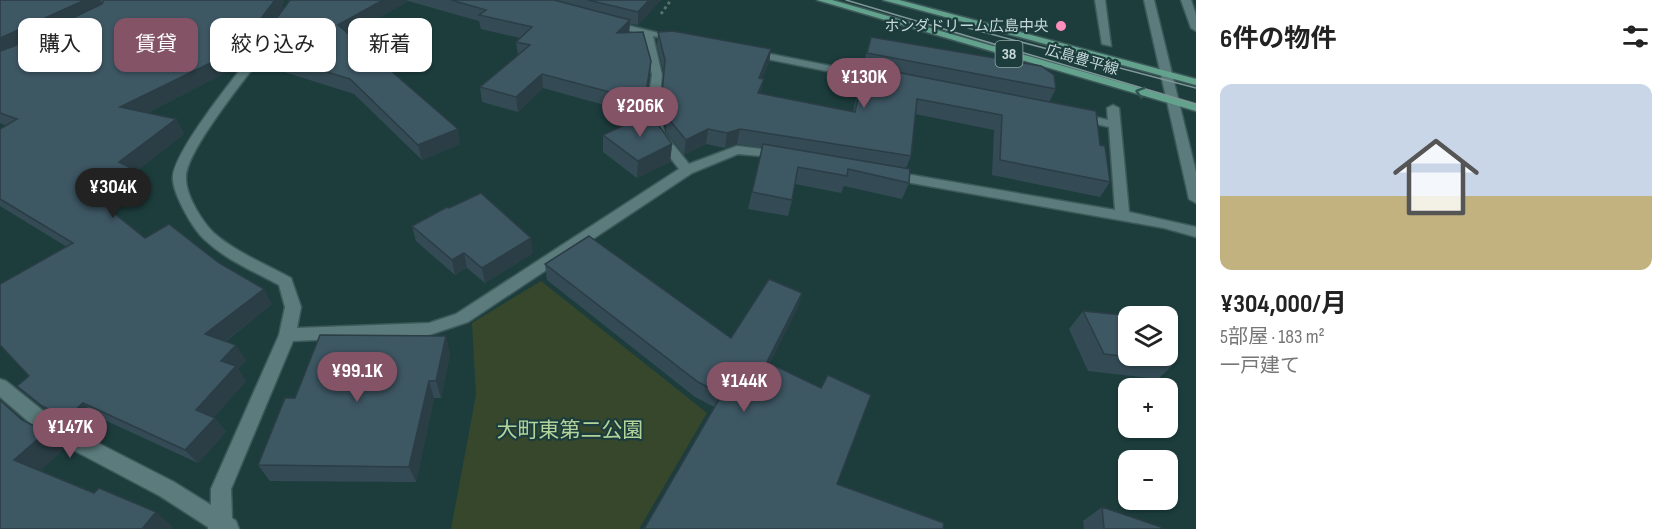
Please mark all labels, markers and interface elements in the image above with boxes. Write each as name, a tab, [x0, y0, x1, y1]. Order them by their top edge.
place label: ホンダドリーム広島中央	[884, 17, 1049, 36]
chip: 購入	[18, 18, 102, 72]
chip: 賃貸	[114, 18, 198, 72]
chip: 絞り込み	[210, 18, 336, 72]
chip: 新着	[348, 18, 432, 72]
marker: ホンダドリーム広島中央	[1054, 19, 1068, 33]
icon: filters	[1619, 20, 1652, 53]
text: 6件の物件	[1220, 24, 1336, 55]
road number: 38	[996, 41, 1022, 67]
street label: 広島豊平線	[1043, 41, 1121, 79]
pin: ¥130K	[822, 58, 906, 109]
text: ¥130K	[841, 65, 887, 89]
pin: ¥206K	[598, 87, 682, 138]
one-way arrow	[1135, 87, 1146, 99]
text: ¥206K	[616, 94, 664, 118]
icon: home	[1382, 123, 1490, 231]
pin: ¥304K	[71, 168, 155, 219]
text: ¥304K	[89, 175, 137, 199]
text: ¥304,000/月	[1220, 289, 1347, 320]
map controls	[1118, 306, 1178, 510]
button: layers	[1118, 306, 1178, 366]
text: 5部屋 · 183 m²	[1220, 325, 1325, 349]
pin: ¥99.1K	[308, 352, 406, 403]
text: 一戸建て	[1220, 354, 1300, 378]
text: ¥99.1K	[331, 359, 383, 383]
pin: ¥144K	[702, 362, 786, 413]
text: ¥144K	[721, 369, 767, 393]
button: +	[1118, 378, 1178, 438]
pin: ¥147K	[28, 408, 112, 459]
text: ¥147K	[47, 415, 93, 439]
park label: 大町東第二公園	[497, 418, 644, 443]
button: −	[1118, 450, 1178, 510]

